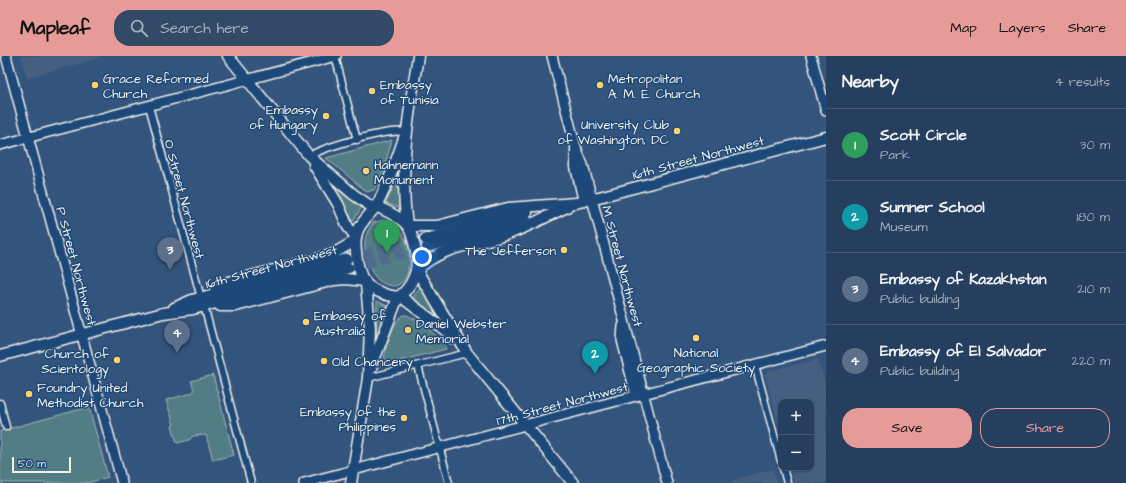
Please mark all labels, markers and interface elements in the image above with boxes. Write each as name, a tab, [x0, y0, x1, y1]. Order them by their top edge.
search box	[114, 10, 394, 46]
text: Mapleaf	[20, 15, 90, 42]
icon: search	[128, 17, 150, 39]
text: Search here	[160, 18, 249, 39]
text: Map	[950, 18, 977, 38]
text: Layers	[999, 18, 1046, 38]
text: Share	[1068, 18, 1106, 38]
place label: Grace Reformed Church	[103, 70, 209, 103]
place label: Metropolitan A. M. E. Church	[608, 70, 701, 103]
text: Nearby	[842, 70, 899, 94]
text: 4 results	[1055, 73, 1110, 91]
place label: Embassy of Tunisia	[380, 76, 439, 109]
marker: Grace Reformed Church	[90, 80, 100, 90]
marker: Metropolitan A. M. E. Church	[595, 80, 605, 90]
marker: Embassy of Tunisia	[367, 86, 377, 96]
place label: Embassy of Hungary	[249, 101, 318, 135]
marker: Embassy of Hungary	[321, 111, 331, 121]
place label: University Club of Washington, DC	[558, 116, 670, 150]
text: Scott Circle	[880, 125, 967, 146]
marker: University Club of Washington, DC	[672, 126, 682, 136]
street label: 16th Street Northwest	[630, 132, 767, 184]
text: 1	[854, 136, 856, 154]
text: 30 m	[1080, 136, 1110, 154]
street label: O Street Northwest	[159, 138, 209, 262]
text: Park	[880, 146, 910, 164]
place label: Hahnemann Monument	[374, 156, 439, 189]
marker: Hahnemann Monument	[361, 166, 371, 176]
text: Sumner School	[880, 197, 985, 218]
street label: M Street Northwest	[597, 204, 647, 330]
street label: P Street Northwest	[51, 205, 101, 328]
text: 2	[851, 208, 859, 226]
text: 180 m	[1076, 208, 1110, 226]
text: Museum	[880, 218, 928, 236]
pin: 1	[374, 220, 400, 253]
pin: 3	[157, 237, 183, 270]
street label: 16th Street Northwest	[203, 241, 340, 293]
place label: The Jefferson	[465, 242, 556, 260]
marker: The Jefferson	[559, 245, 569, 255]
your location	[412, 247, 432, 267]
text: Embassy of Kazakhstan	[880, 269, 1046, 290]
text: 3	[852, 280, 858, 298]
text: 210 m	[1077, 280, 1110, 298]
text: Public building	[880, 290, 959, 308]
place label: Embassy of Australia	[314, 307, 386, 340]
place label: Daniel Webster Memorial	[416, 315, 506, 348]
marker: Embassy of Australia	[301, 317, 311, 327]
pin: 4	[164, 320, 190, 353]
marker: Daniel Webster Memorial	[403, 325, 413, 335]
marker: National Geographic Society	[691, 333, 701, 343]
pin: 2	[582, 341, 608, 374]
text: Embassy of El Salvador	[880, 341, 1046, 362]
place label: National Geographic Society	[637, 344, 755, 378]
place label: Church of Scientology	[41, 345, 109, 379]
text: 4	[851, 352, 859, 370]
text: 220 m	[1072, 352, 1110, 370]
place label: Old Chancery	[332, 353, 413, 372]
marker: Church of Scientology	[112, 355, 122, 365]
marker: Old Chancery	[319, 356, 329, 366]
text: Public building	[880, 362, 959, 380]
street label: 17th Street Northwest	[494, 378, 631, 430]
place label: Foundry United Methodist Church	[37, 379, 144, 412]
marker: Foundry United Methodist Church	[24, 389, 34, 399]
map controls	[778, 399, 814, 471]
button: +	[778, 399, 814, 435]
place label: Embassy of the Philippines	[300, 403, 396, 436]
button: Save	[842, 408, 972, 448]
button: Share	[980, 408, 1110, 448]
marker: Embassy of the Philippines	[399, 413, 409, 423]
button: −	[778, 435, 814, 471]
scale bar	[12, 455, 71, 474]
text: 50 m	[18, 456, 46, 471]

